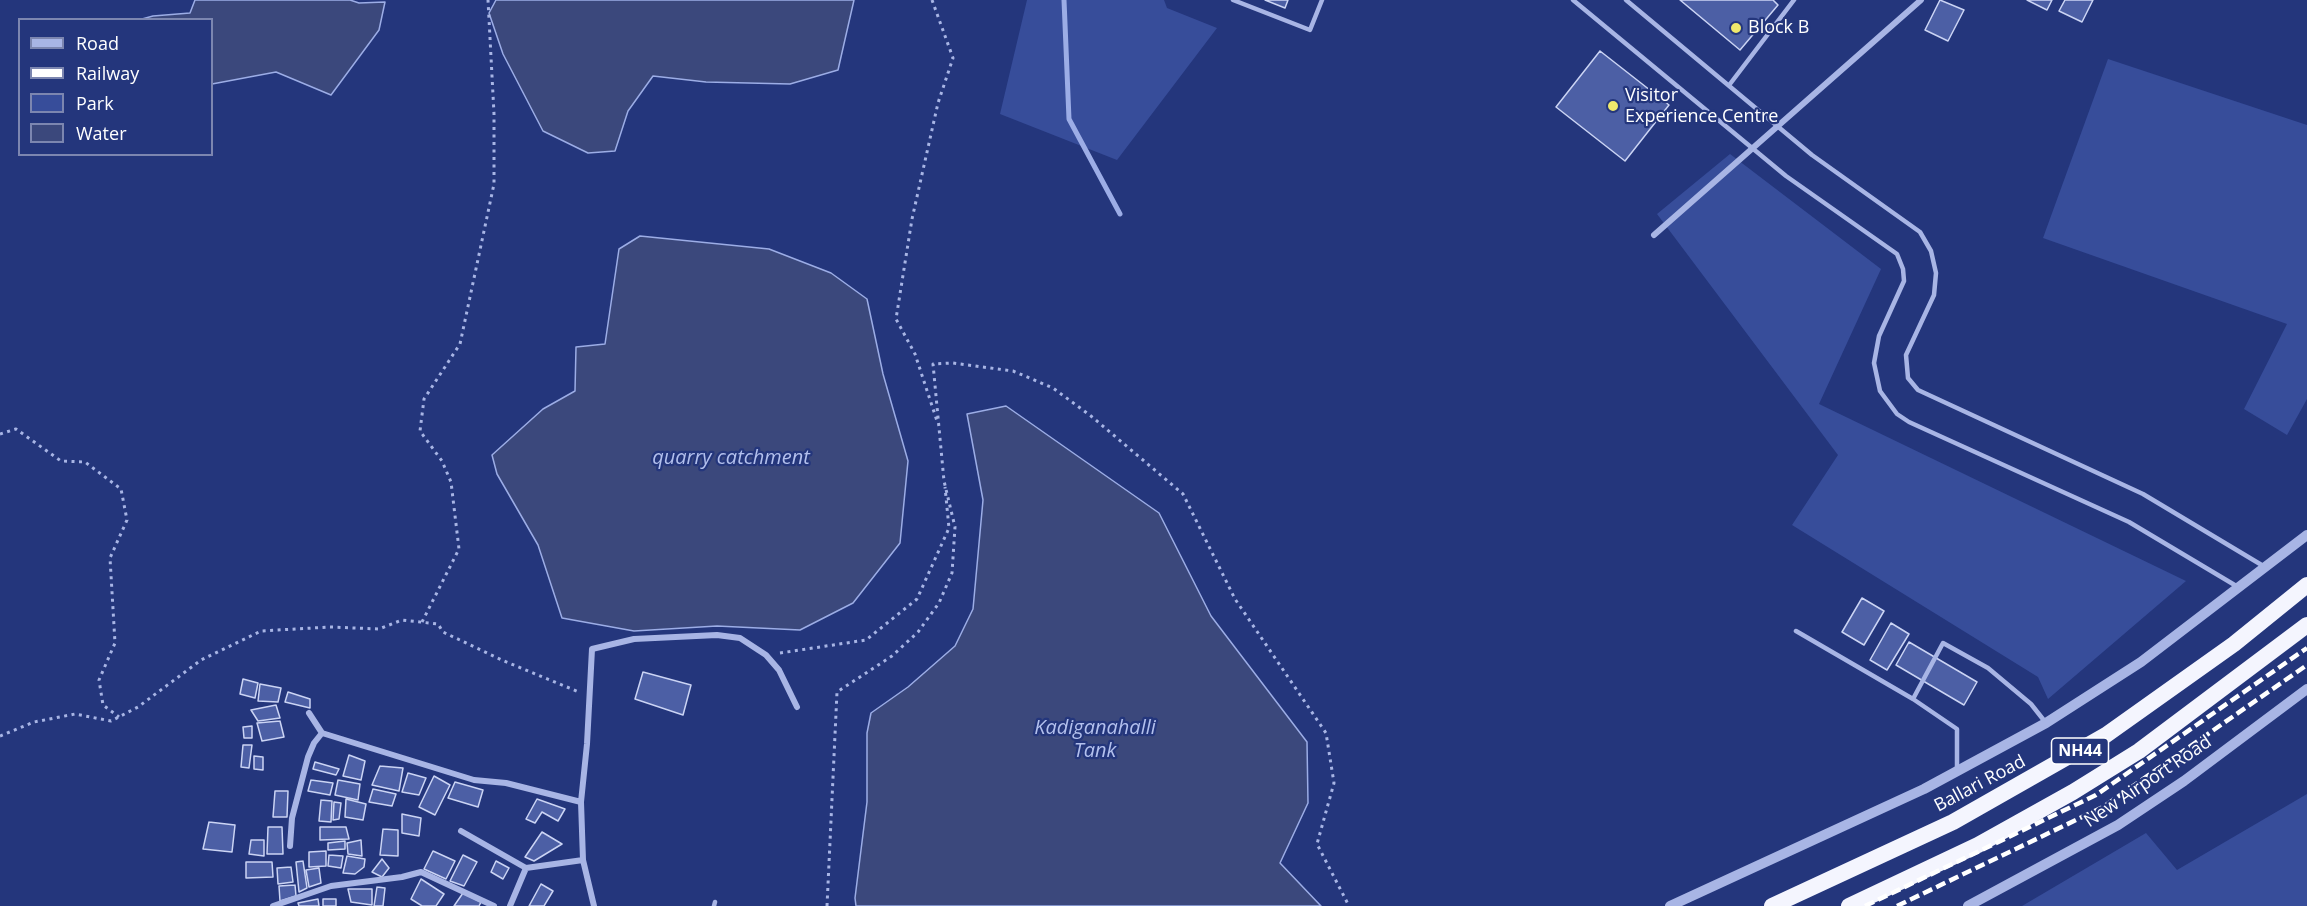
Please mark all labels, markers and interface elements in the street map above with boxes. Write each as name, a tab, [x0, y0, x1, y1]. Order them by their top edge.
place label: Block B	[1748, 17, 1809, 39]
legend	[18, 18, 213, 156]
marker: Block B	[1729, 21, 1743, 35]
text: Road	[76, 31, 119, 55]
text: Railway	[76, 61, 139, 85]
place label: Visitor Experience Centre	[1625, 85, 1778, 128]
text: Park	[76, 91, 114, 115]
marker: Visitor Experience Centre	[1606, 99, 1620, 113]
text: Water	[76, 121, 127, 145]
water label: quarry catchment	[652, 446, 810, 470]
water label: Kadiganahalli Tank	[1034, 716, 1156, 763]
street label: New Airport Road	[2080, 731, 2216, 833]
road number: NH44	[2052, 738, 2108, 764]
street label: Ballari Road	[1931, 751, 2029, 817]

